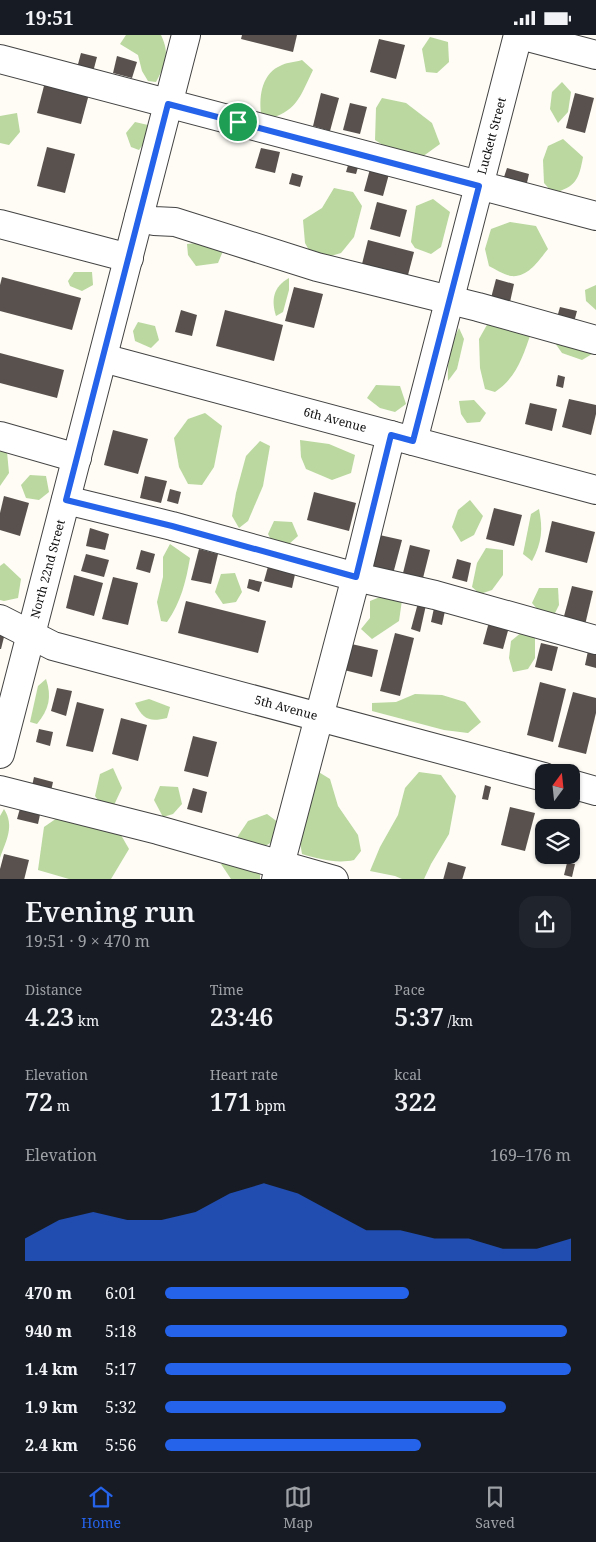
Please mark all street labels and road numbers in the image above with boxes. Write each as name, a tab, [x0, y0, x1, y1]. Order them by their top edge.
street label: Luckett Street	[473, 95, 510, 176]
street label: 6th Avenue	[302, 403, 369, 436]
street label: North 22nd Street	[26, 517, 69, 620]
street label: 5th Avenue	[253, 691, 320, 724]

